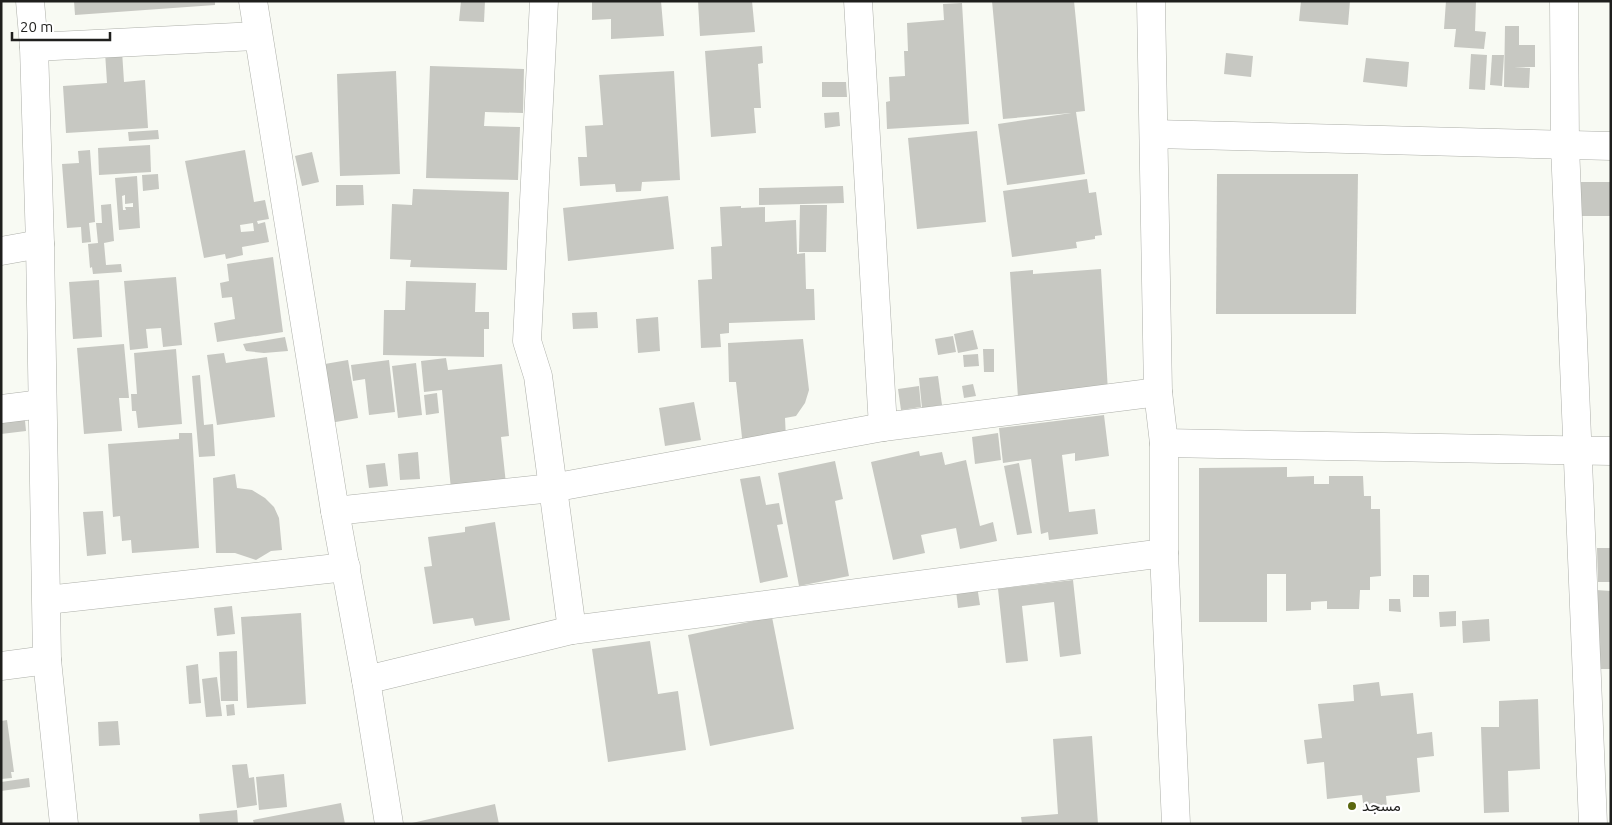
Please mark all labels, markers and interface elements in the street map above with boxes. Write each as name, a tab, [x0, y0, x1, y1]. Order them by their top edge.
scale bar	[12, 10, 110, 42]
text: 20 m	[20, 18, 53, 35]
place label: مسجد	[1362, 797, 1401, 815]
marker: مسجد	[1346, 800, 1358, 812]

